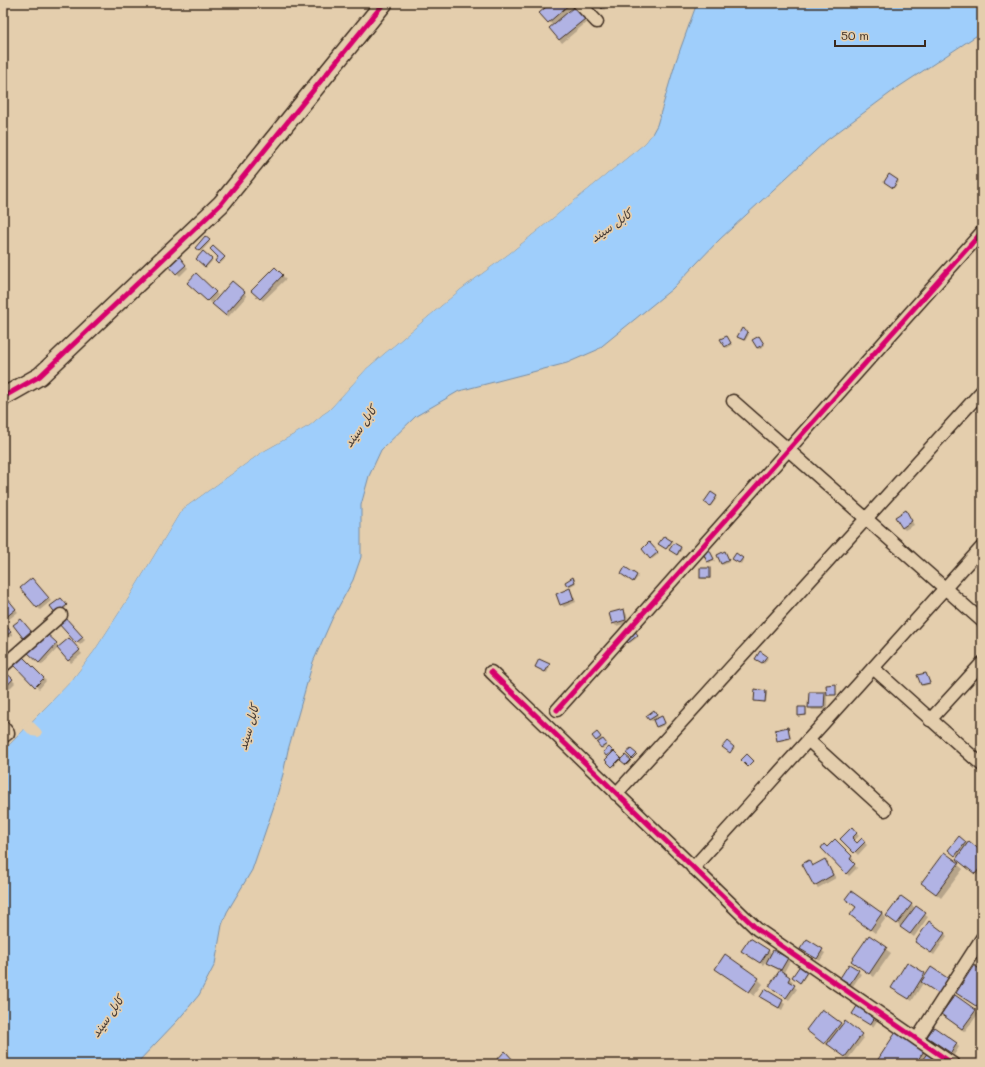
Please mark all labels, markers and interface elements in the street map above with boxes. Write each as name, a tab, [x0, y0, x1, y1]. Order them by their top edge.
scale bar	[835, 22, 925, 48]
text: 50 m	[841, 27, 869, 43]
water label: کابل سيند	[587, 204, 637, 246]
water label: کابل سيند	[340, 401, 382, 450]
water label: کابل سيند	[234, 700, 264, 752]
water label: کابل سيند	[87, 991, 129, 1040]

